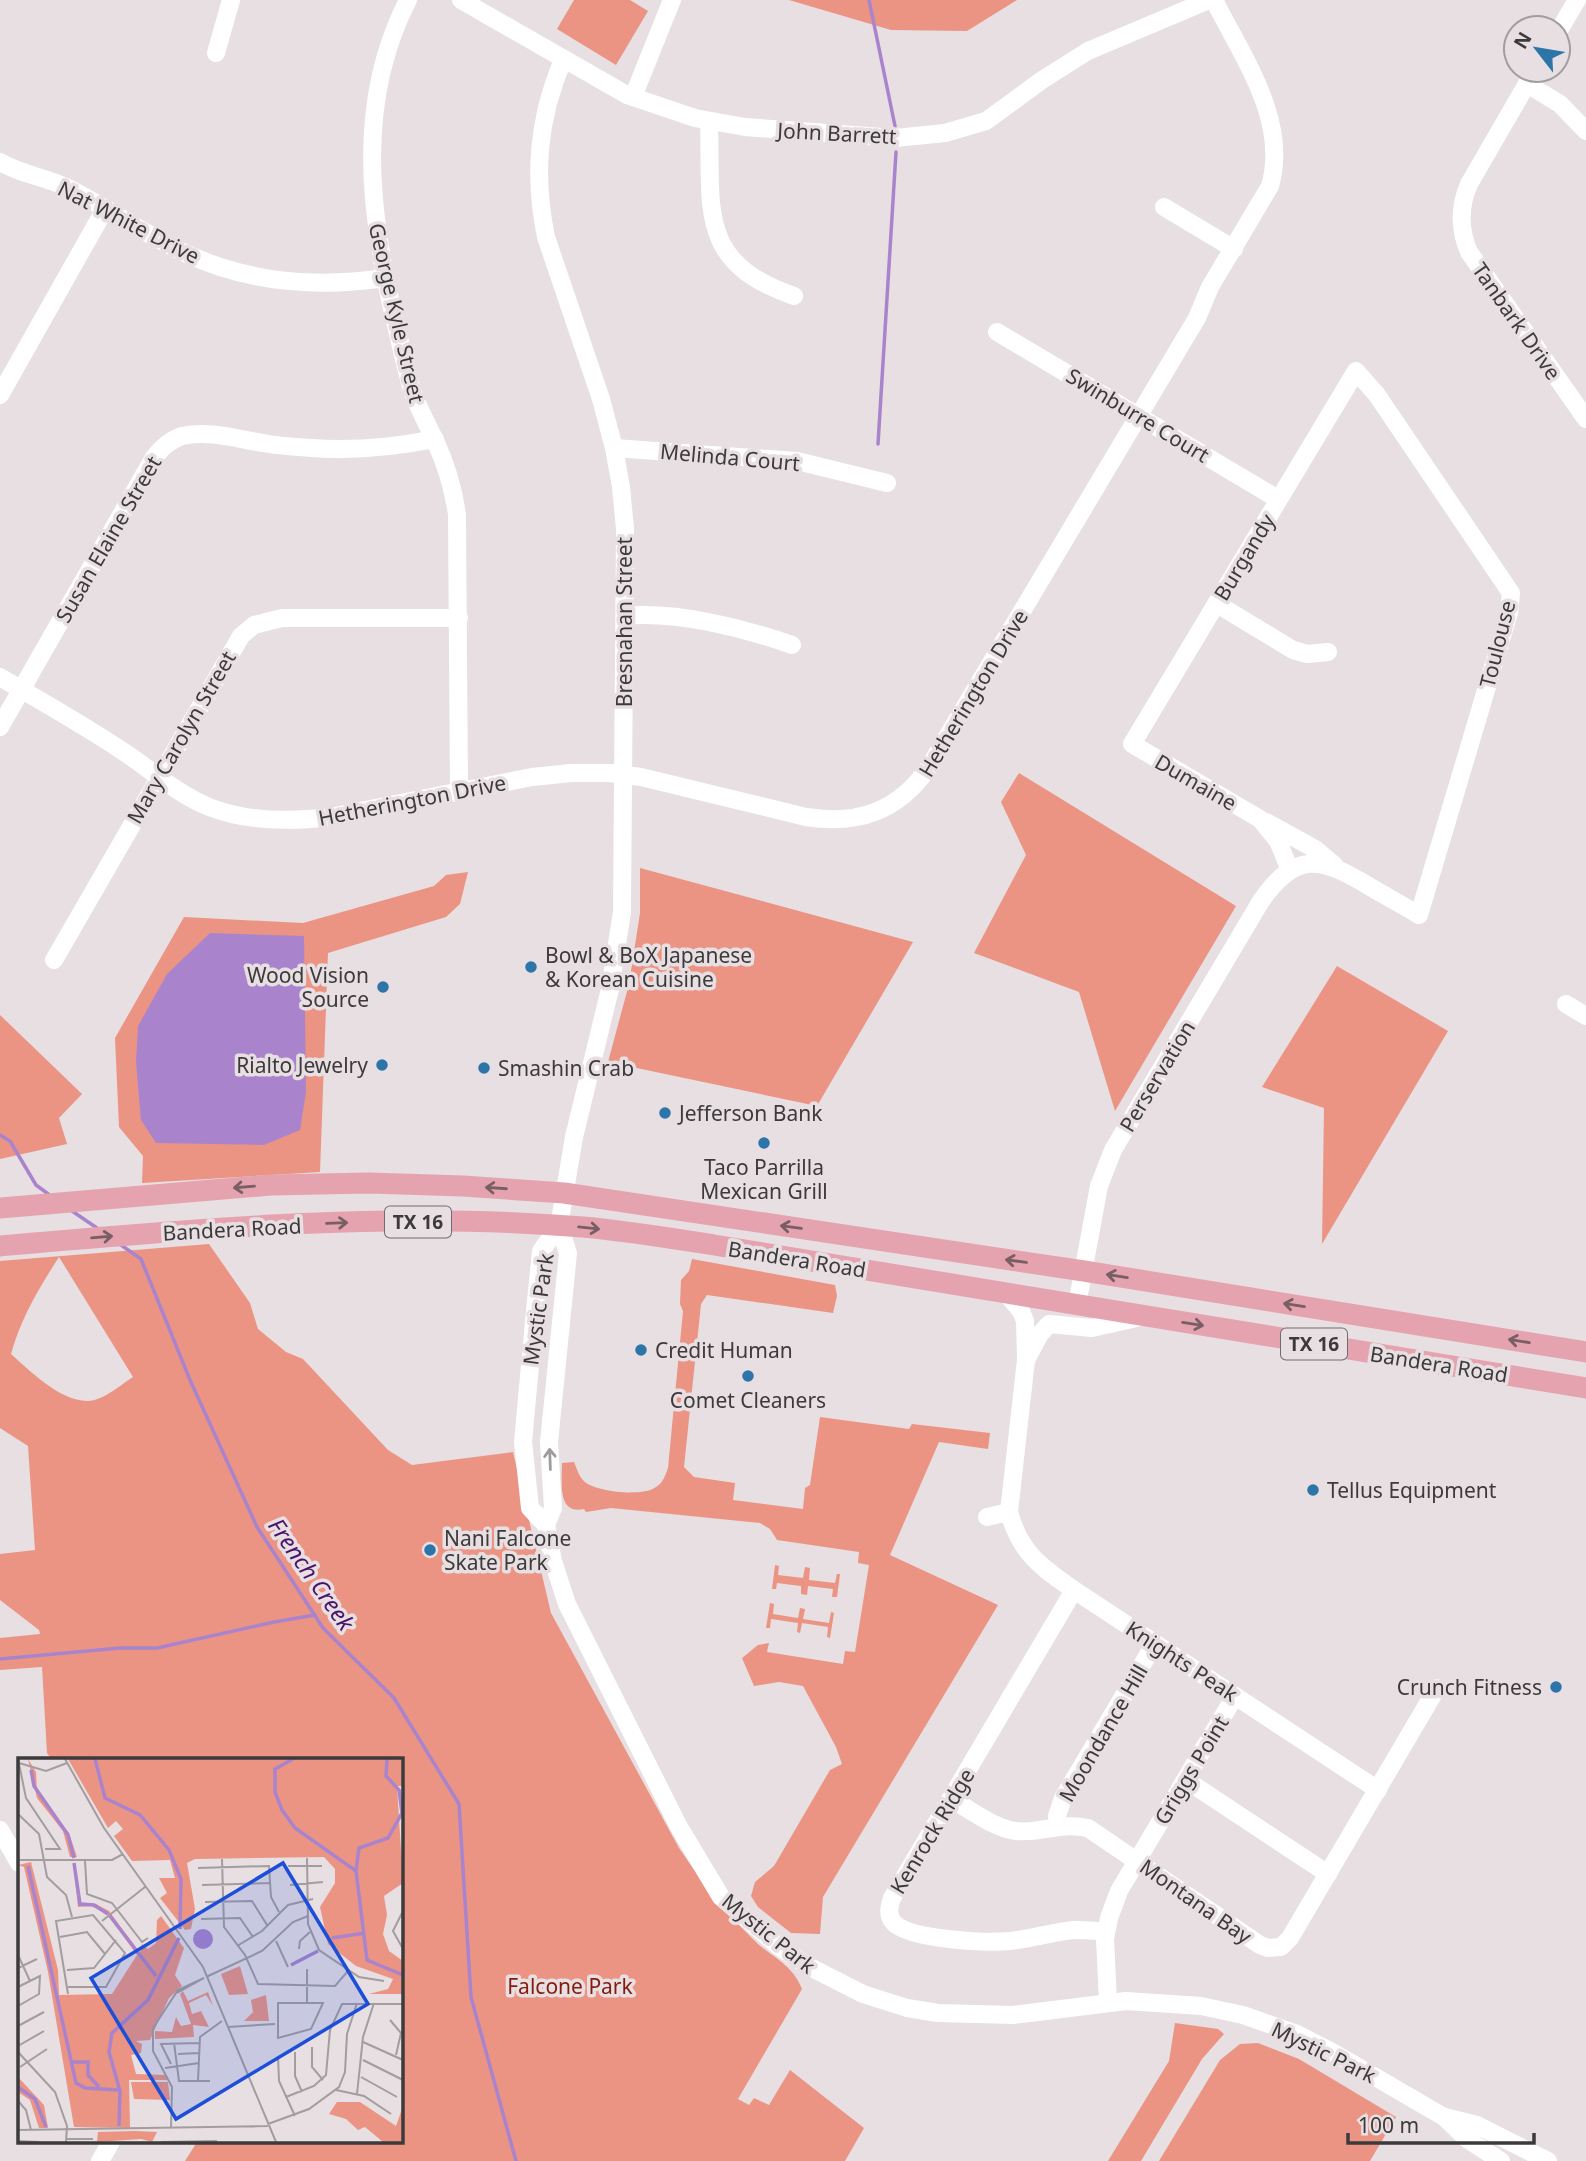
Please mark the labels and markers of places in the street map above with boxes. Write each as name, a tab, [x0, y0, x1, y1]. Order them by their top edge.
place label: Bowl & BoX Japanese & Korean Cuisine	[545, 941, 752, 993]
marker: Bowl & BoX Japanese & Korean Cuisine	[523, 959, 539, 975]
place label: Wood Vision Source	[247, 961, 369, 1013]
marker: Wood Vision Source	[375, 979, 391, 995]
place label: Rialto Jewelry	[236, 1051, 368, 1079]
place label: Smashin Crab	[498, 1054, 634, 1082]
marker: Rialto Jewelry	[374, 1057, 390, 1073]
marker: Smashin Crab	[476, 1060, 492, 1076]
place label: Jefferson Bank	[677, 1099, 823, 1127]
marker: Jefferson Bank	[657, 1105, 673, 1121]
marker: Taco Parrilla Mexican Grill	[756, 1135, 772, 1151]
place label: Taco Parrilla Mexican Grill	[700, 1153, 828, 1205]
place label: Credit Human	[655, 1336, 793, 1364]
marker: Credit Human	[633, 1342, 649, 1358]
marker: Comet Cleaners	[740, 1368, 756, 1384]
place label: Comet Cleaners	[670, 1386, 826, 1414]
place label: Tellus Equipment	[1327, 1476, 1497, 1504]
marker: Tellus Equipment	[1305, 1482, 1321, 1498]
place label: Nani Falcone Skate Park	[444, 1524, 571, 1576]
marker: Nani Falcone Skate Park	[422, 1542, 438, 1558]
place label: Crunch Fitness	[1397, 1673, 1542, 1701]
marker: Crunch Fitness	[1548, 1679, 1564, 1695]

